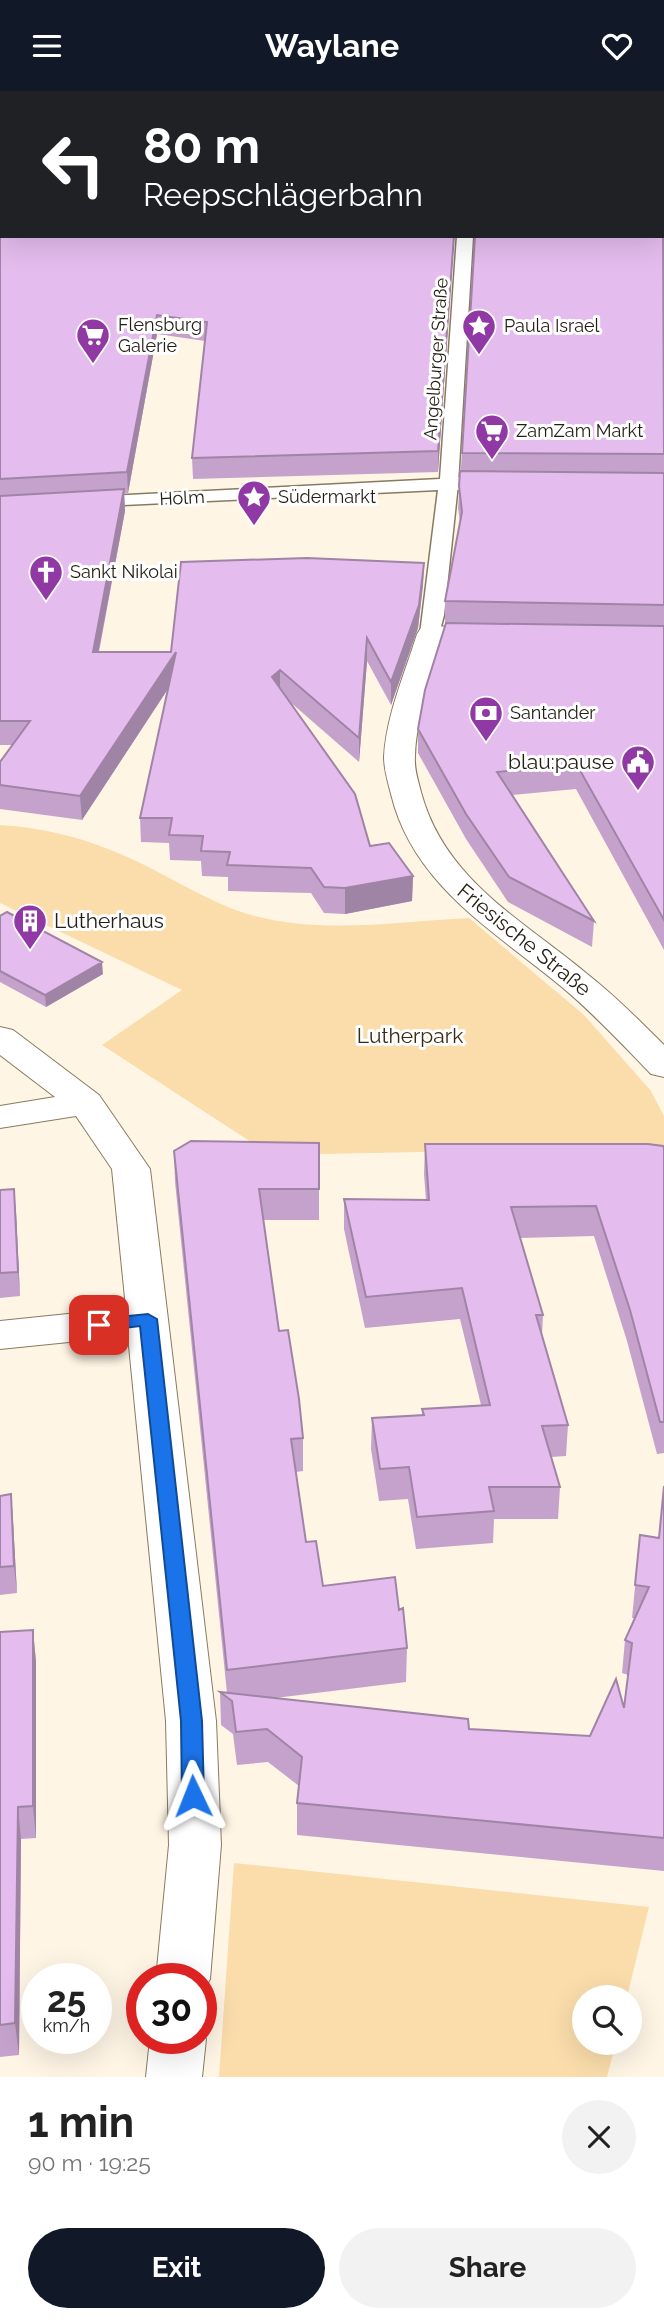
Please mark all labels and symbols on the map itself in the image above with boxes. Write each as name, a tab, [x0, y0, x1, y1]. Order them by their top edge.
street label: Angelburger Straße	[419, 277, 452, 441]
place icon: Paula Israel	[460, 307, 498, 356]
place label: Flensburg Galerie	[118, 314, 202, 356]
place label: Paula Israel	[504, 315, 600, 336]
supermarket icon: Flensburg Galerie	[74, 316, 112, 365]
supermarket icon: ZamZam Markt	[473, 412, 511, 461]
place label: ZamZam Markt	[516, 420, 643, 441]
place icon: Südermarkt	[235, 478, 273, 527]
street label: Holm	[159, 486, 205, 509]
place label: Südermarkt	[278, 486, 376, 507]
church icon: Sankt Nikolai	[27, 553, 65, 602]
place label: Sankt Nikolai	[70, 561, 178, 582]
bank icon: Santander	[467, 694, 505, 743]
place label: Santander	[510, 702, 596, 723]
public building icon: blau:pause	[619, 743, 657, 792]
place label: blau:pause	[508, 749, 614, 774]
street label: Friesische Straße	[453, 878, 596, 1001]
building icon: Lutherhaus	[11, 902, 49, 951]
place label: Lutherhaus	[54, 908, 164, 933]
park label: Lutherpark	[357, 1023, 463, 1048]
pin	[69, 1295, 129, 1355]
position arrow	[156, 1759, 230, 1833]
speed limit sign: 30	[126, 1963, 217, 2054]

